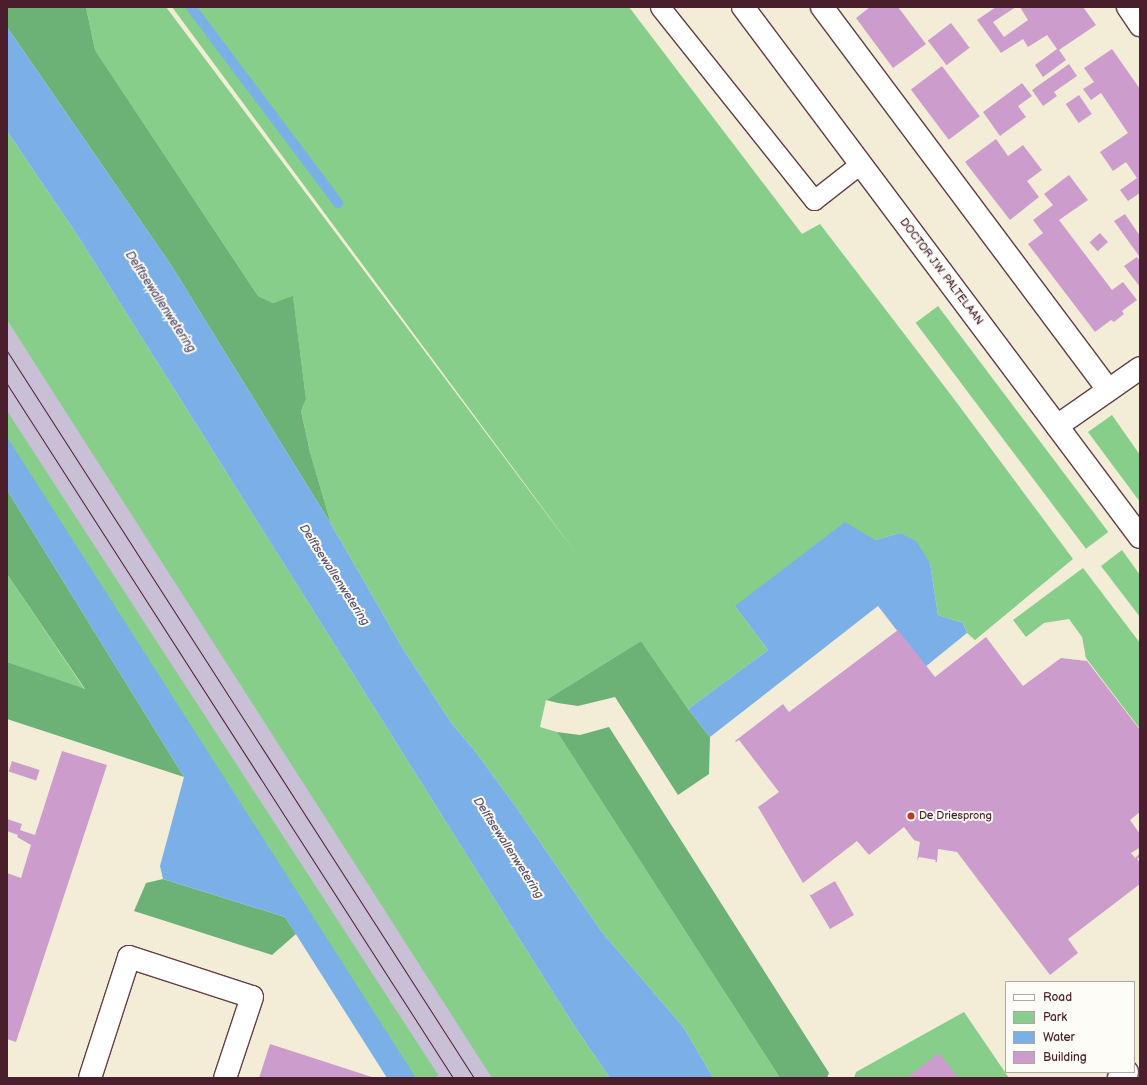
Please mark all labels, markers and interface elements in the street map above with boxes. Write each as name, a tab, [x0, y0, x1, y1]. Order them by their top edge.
street label: DOCTOR J.W. PALTELAAN	[896, 216, 986, 328]
water label: Delftsewallenwetering	[122, 249, 198, 355]
water label: Delftsewallenwetering	[296, 522, 372, 628]
water label: Delftsewallenwetering	[470, 795, 546, 901]
place label: De Driesprong	[919, 809, 992, 823]
marker: De Driesprong	[906, 811, 916, 821]
legend	[1005, 981, 1135, 1073]
text: Road	[1043, 990, 1072, 1005]
text: Park	[1043, 1010, 1067, 1025]
text: Water	[1043, 1030, 1075, 1045]
text: Building	[1043, 1050, 1087, 1065]

